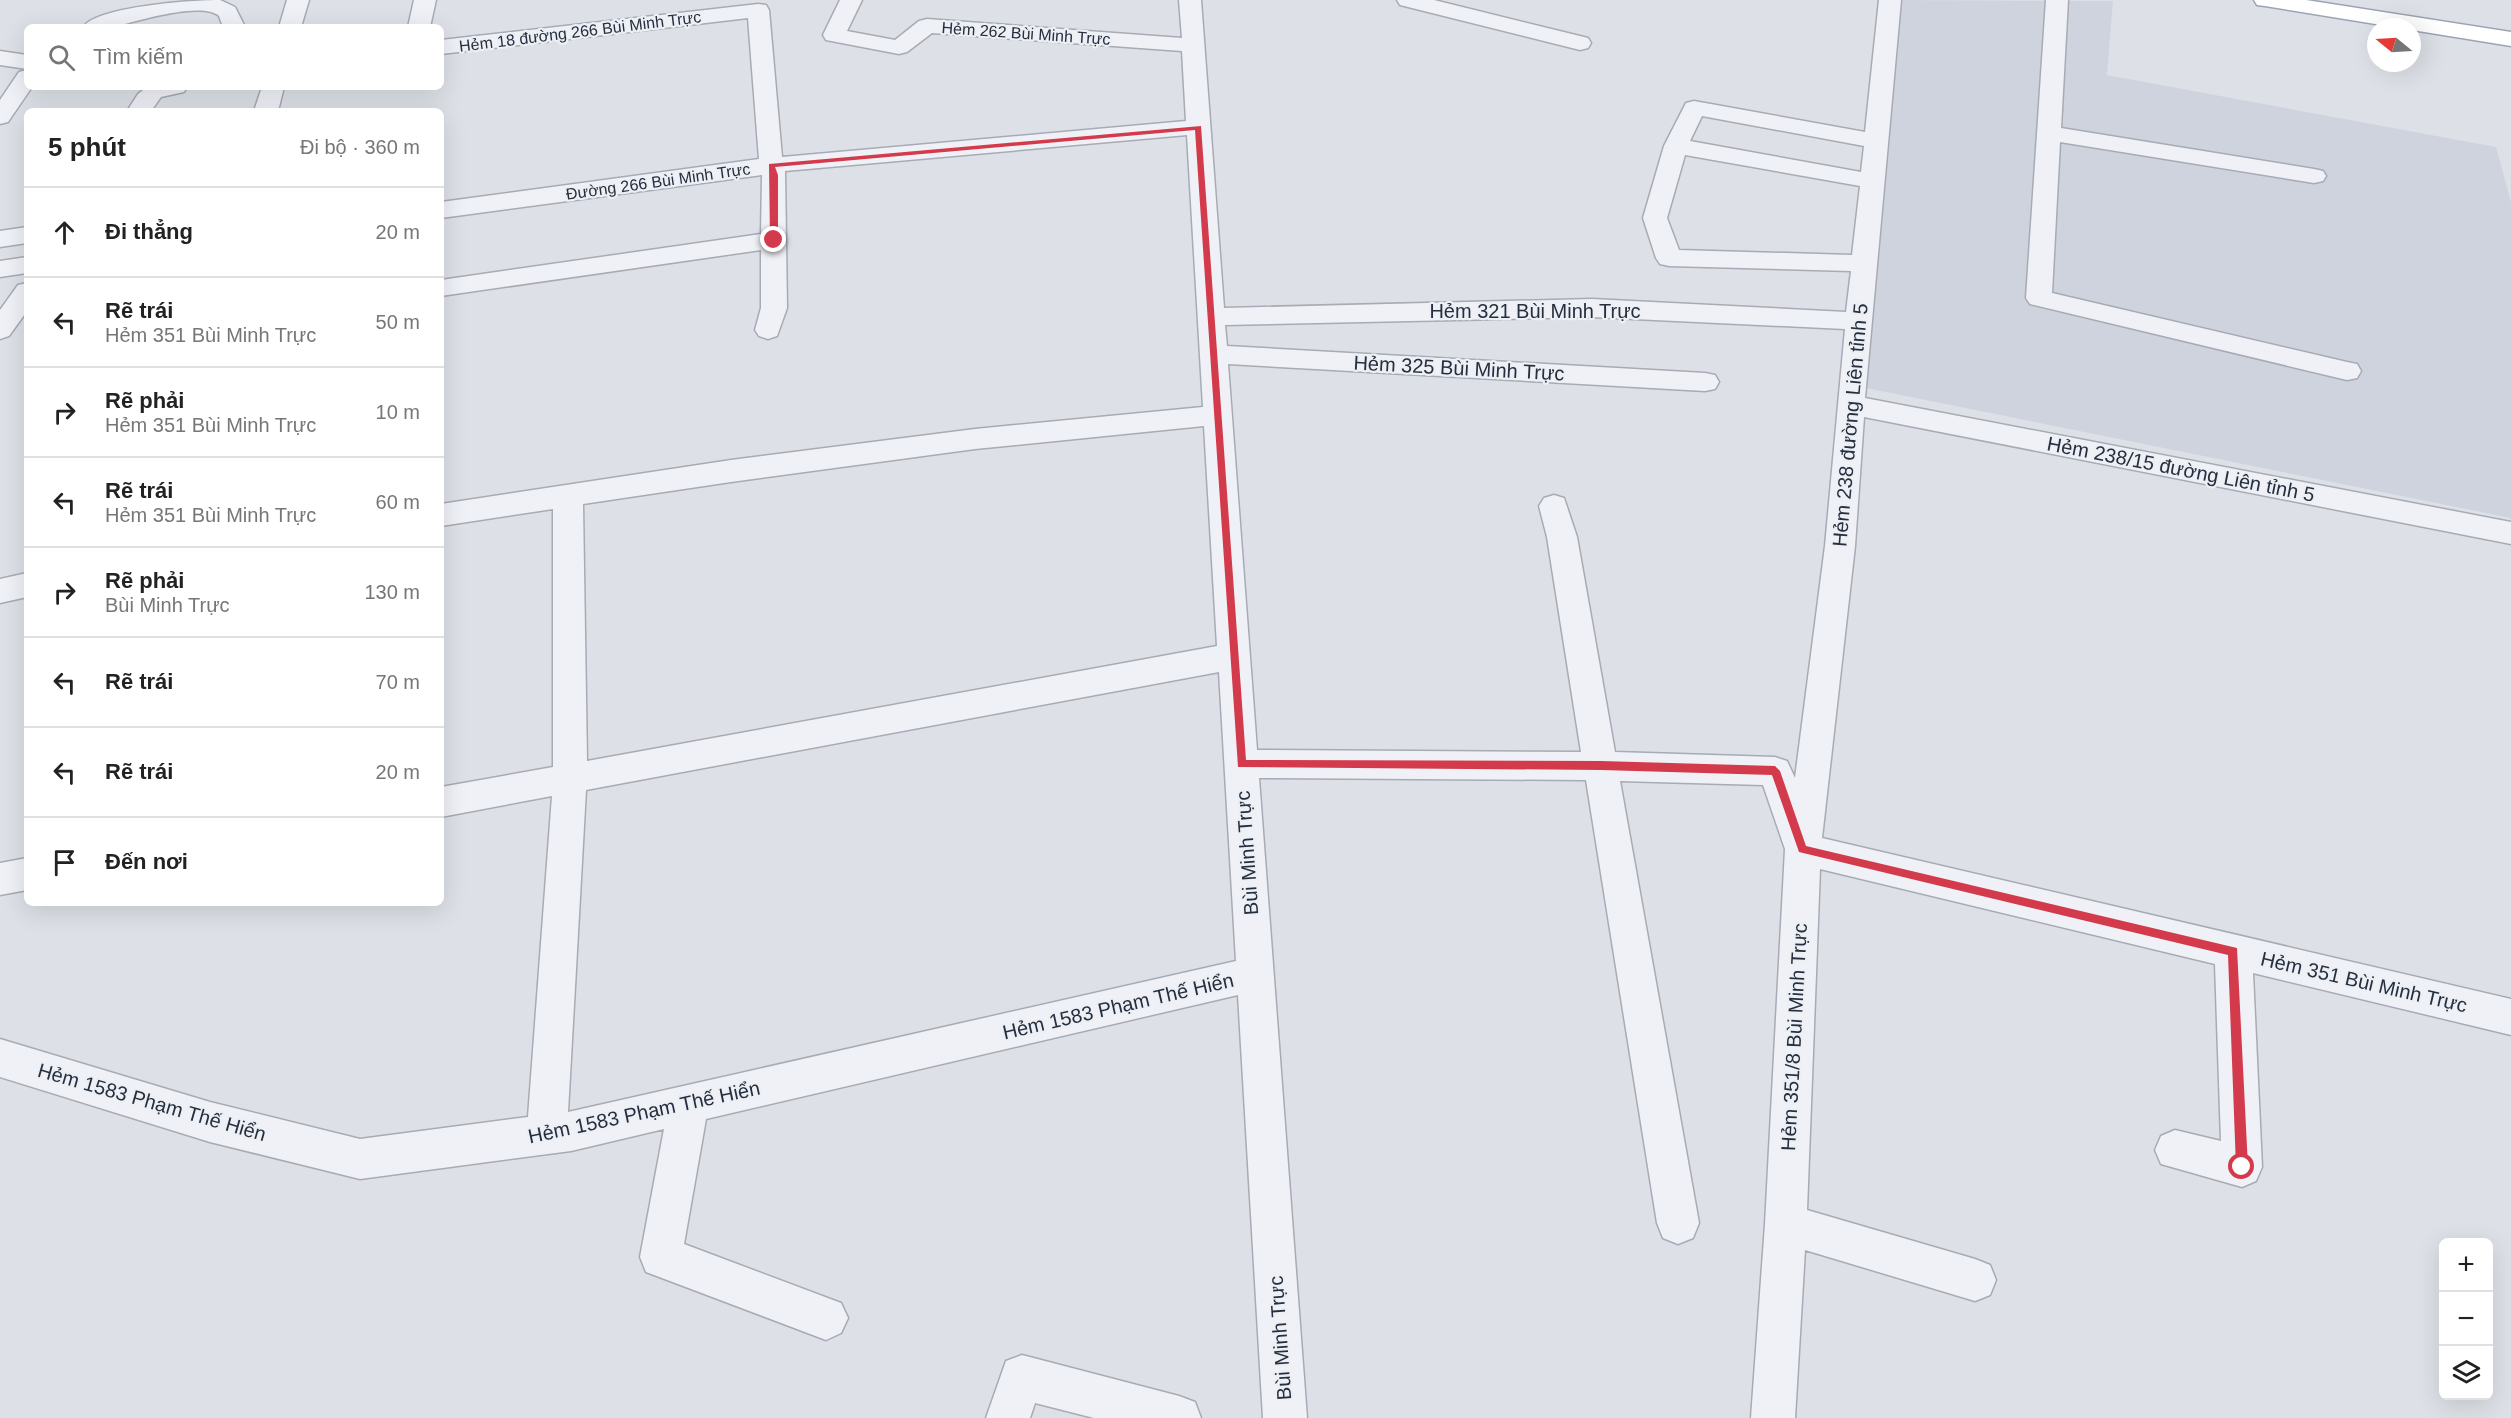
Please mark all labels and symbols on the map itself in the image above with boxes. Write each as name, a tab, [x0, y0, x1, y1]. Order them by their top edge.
street label: Hẻm 18 đường 266 Bùi Minh Trực	[458, 8, 702, 55]
north arrow	[2367, 18, 2421, 72]
street label: Hẻm 262 Bùi Minh Trực	[941, 19, 1111, 48]
street label: Đường 266 Bùi Minh Trực	[565, 160, 751, 203]
route end	[760, 226, 786, 252]
street label: Hẻm 321 Bùi Minh Trực	[1429, 300, 1641, 322]
street label: Hẻm 238 đường Liên tỉnh 5	[1828, 302, 1872, 548]
street label: Hẻm 325 Bùi Minh Trực	[1353, 351, 1565, 385]
street label: Hẻm 238/15 đường Liên tỉnh 5	[2045, 432, 2317, 506]
street label: Bùi Minh Trực	[1232, 790, 1262, 916]
street label: Hẻm 351/8 Bùi Minh Trực	[1777, 923, 1811, 1151]
street label: Hẻm 351 Bùi Minh Trực	[2259, 948, 2469, 1016]
street label: Hẻm 1583 Phạm Thế Hiển	[1000, 969, 1236, 1043]
street label: Hẻm 1583 Phạm Thế Hiển	[35, 1059, 269, 1145]
street label: Hẻm 1583 Phạm Thế Hiển	[526, 1077, 762, 1147]
route start	[2228, 1153, 2254, 1179]
street label: Bùi Minh Trực	[1265, 1275, 1295, 1401]

